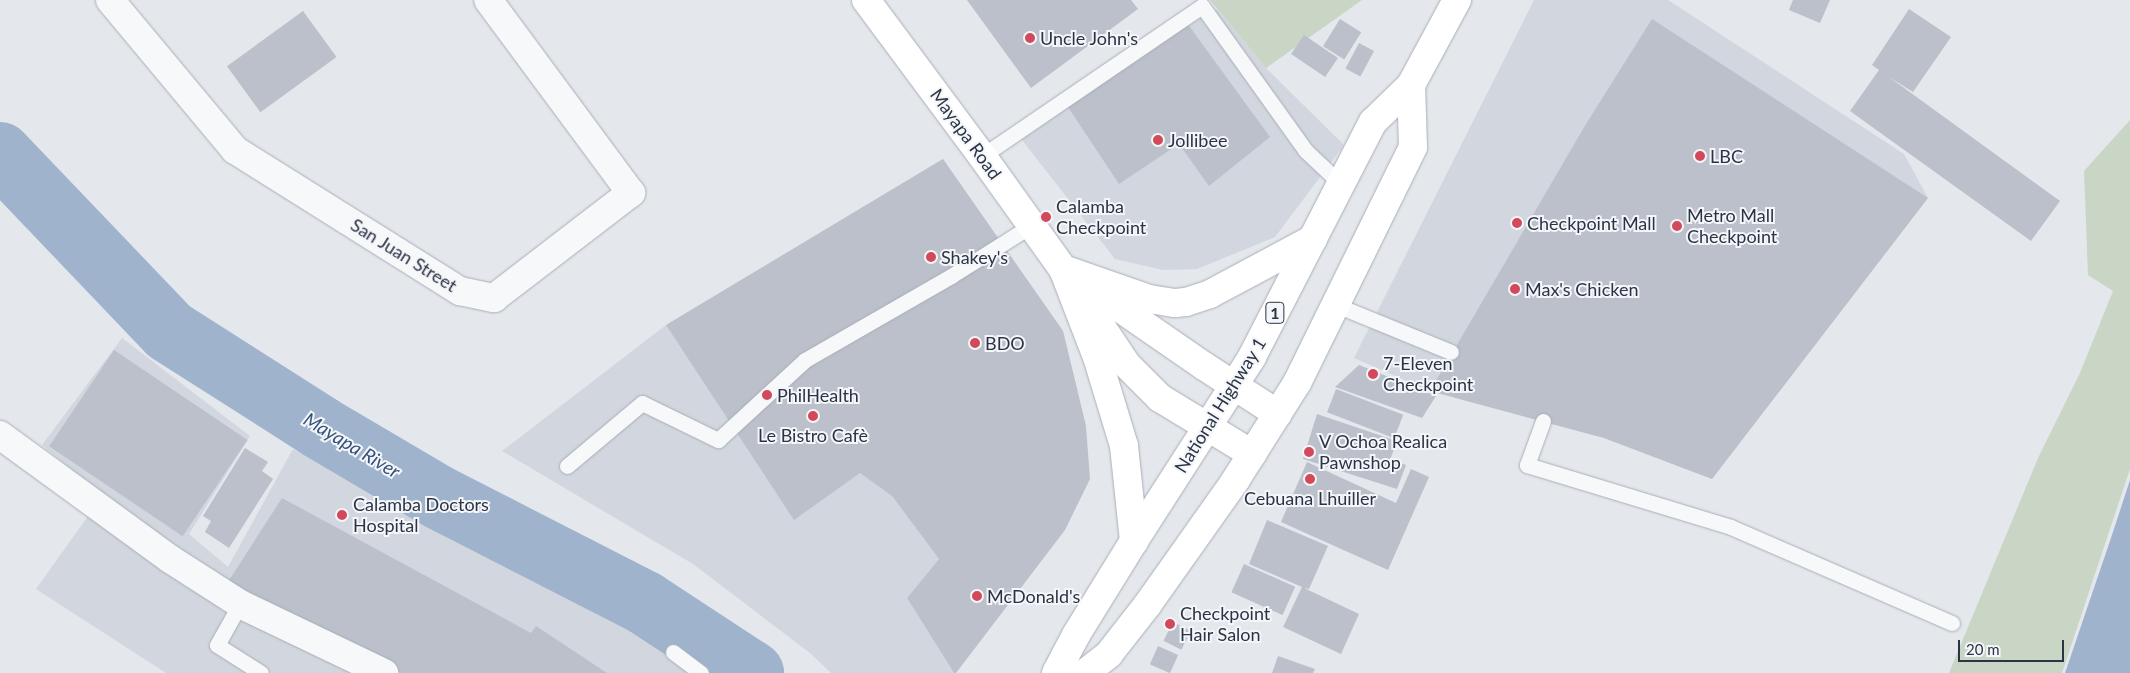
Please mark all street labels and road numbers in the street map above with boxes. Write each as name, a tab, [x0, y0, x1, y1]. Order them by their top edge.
street label: Mayapa Road	[926, 84, 1006, 184]
street label: San Juan Street	[347, 214, 461, 296]
road number: 1	[1265, 300, 1285, 326]
street label: National Highway 1	[1170, 333, 1270, 477]

